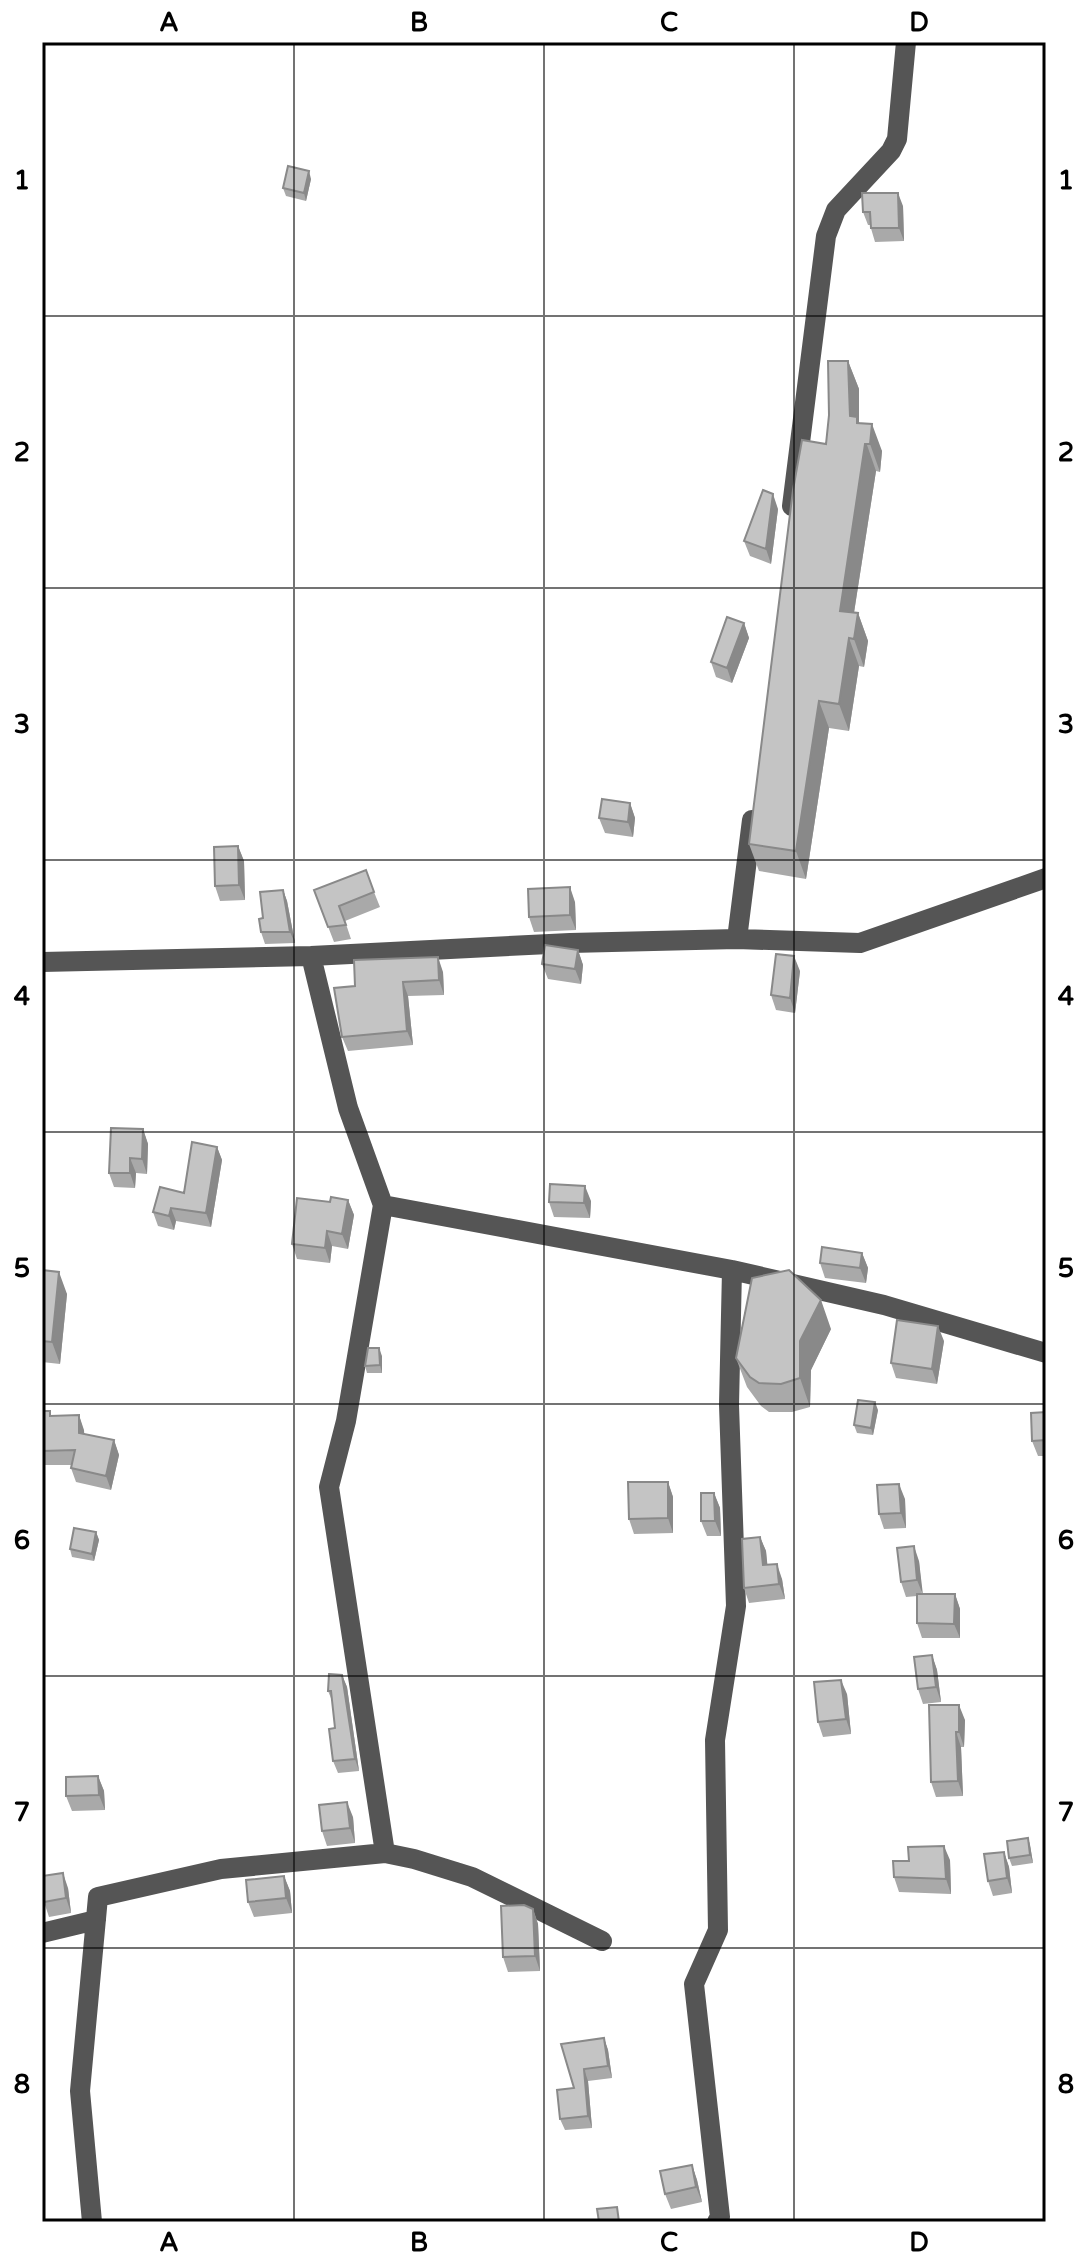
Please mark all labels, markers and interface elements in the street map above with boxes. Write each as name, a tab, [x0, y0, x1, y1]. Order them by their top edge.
text: A	[159, 7, 179, 38]
text: B	[410, 7, 428, 38]
text: C	[660, 7, 678, 38]
text: D	[909, 7, 929, 38]
text: 1	[14, 165, 30, 196]
text: 1	[1058, 165, 1074, 196]
text: 2	[14, 437, 30, 468]
text: 2	[1058, 437, 1074, 468]
text: 3	[14, 709, 30, 740]
text: 3	[1058, 709, 1074, 740]
text: 4	[14, 981, 30, 1012]
text: 4	[1058, 981, 1074, 1012]
text: 5	[14, 1253, 30, 1284]
text: 5	[1058, 1253, 1074, 1284]
text: 6	[14, 1525, 30, 1556]
text: 6	[1058, 1525, 1074, 1556]
text: 7	[14, 1797, 30, 1828]
text: 7	[1058, 1797, 1074, 1828]
text: 8	[14, 2069, 30, 2100]
text: 8	[1058, 2069, 1074, 2100]
text: A	[159, 2227, 179, 2258]
text: B	[410, 2227, 428, 2258]
text: C	[660, 2227, 678, 2258]
text: D	[909, 2227, 929, 2258]

